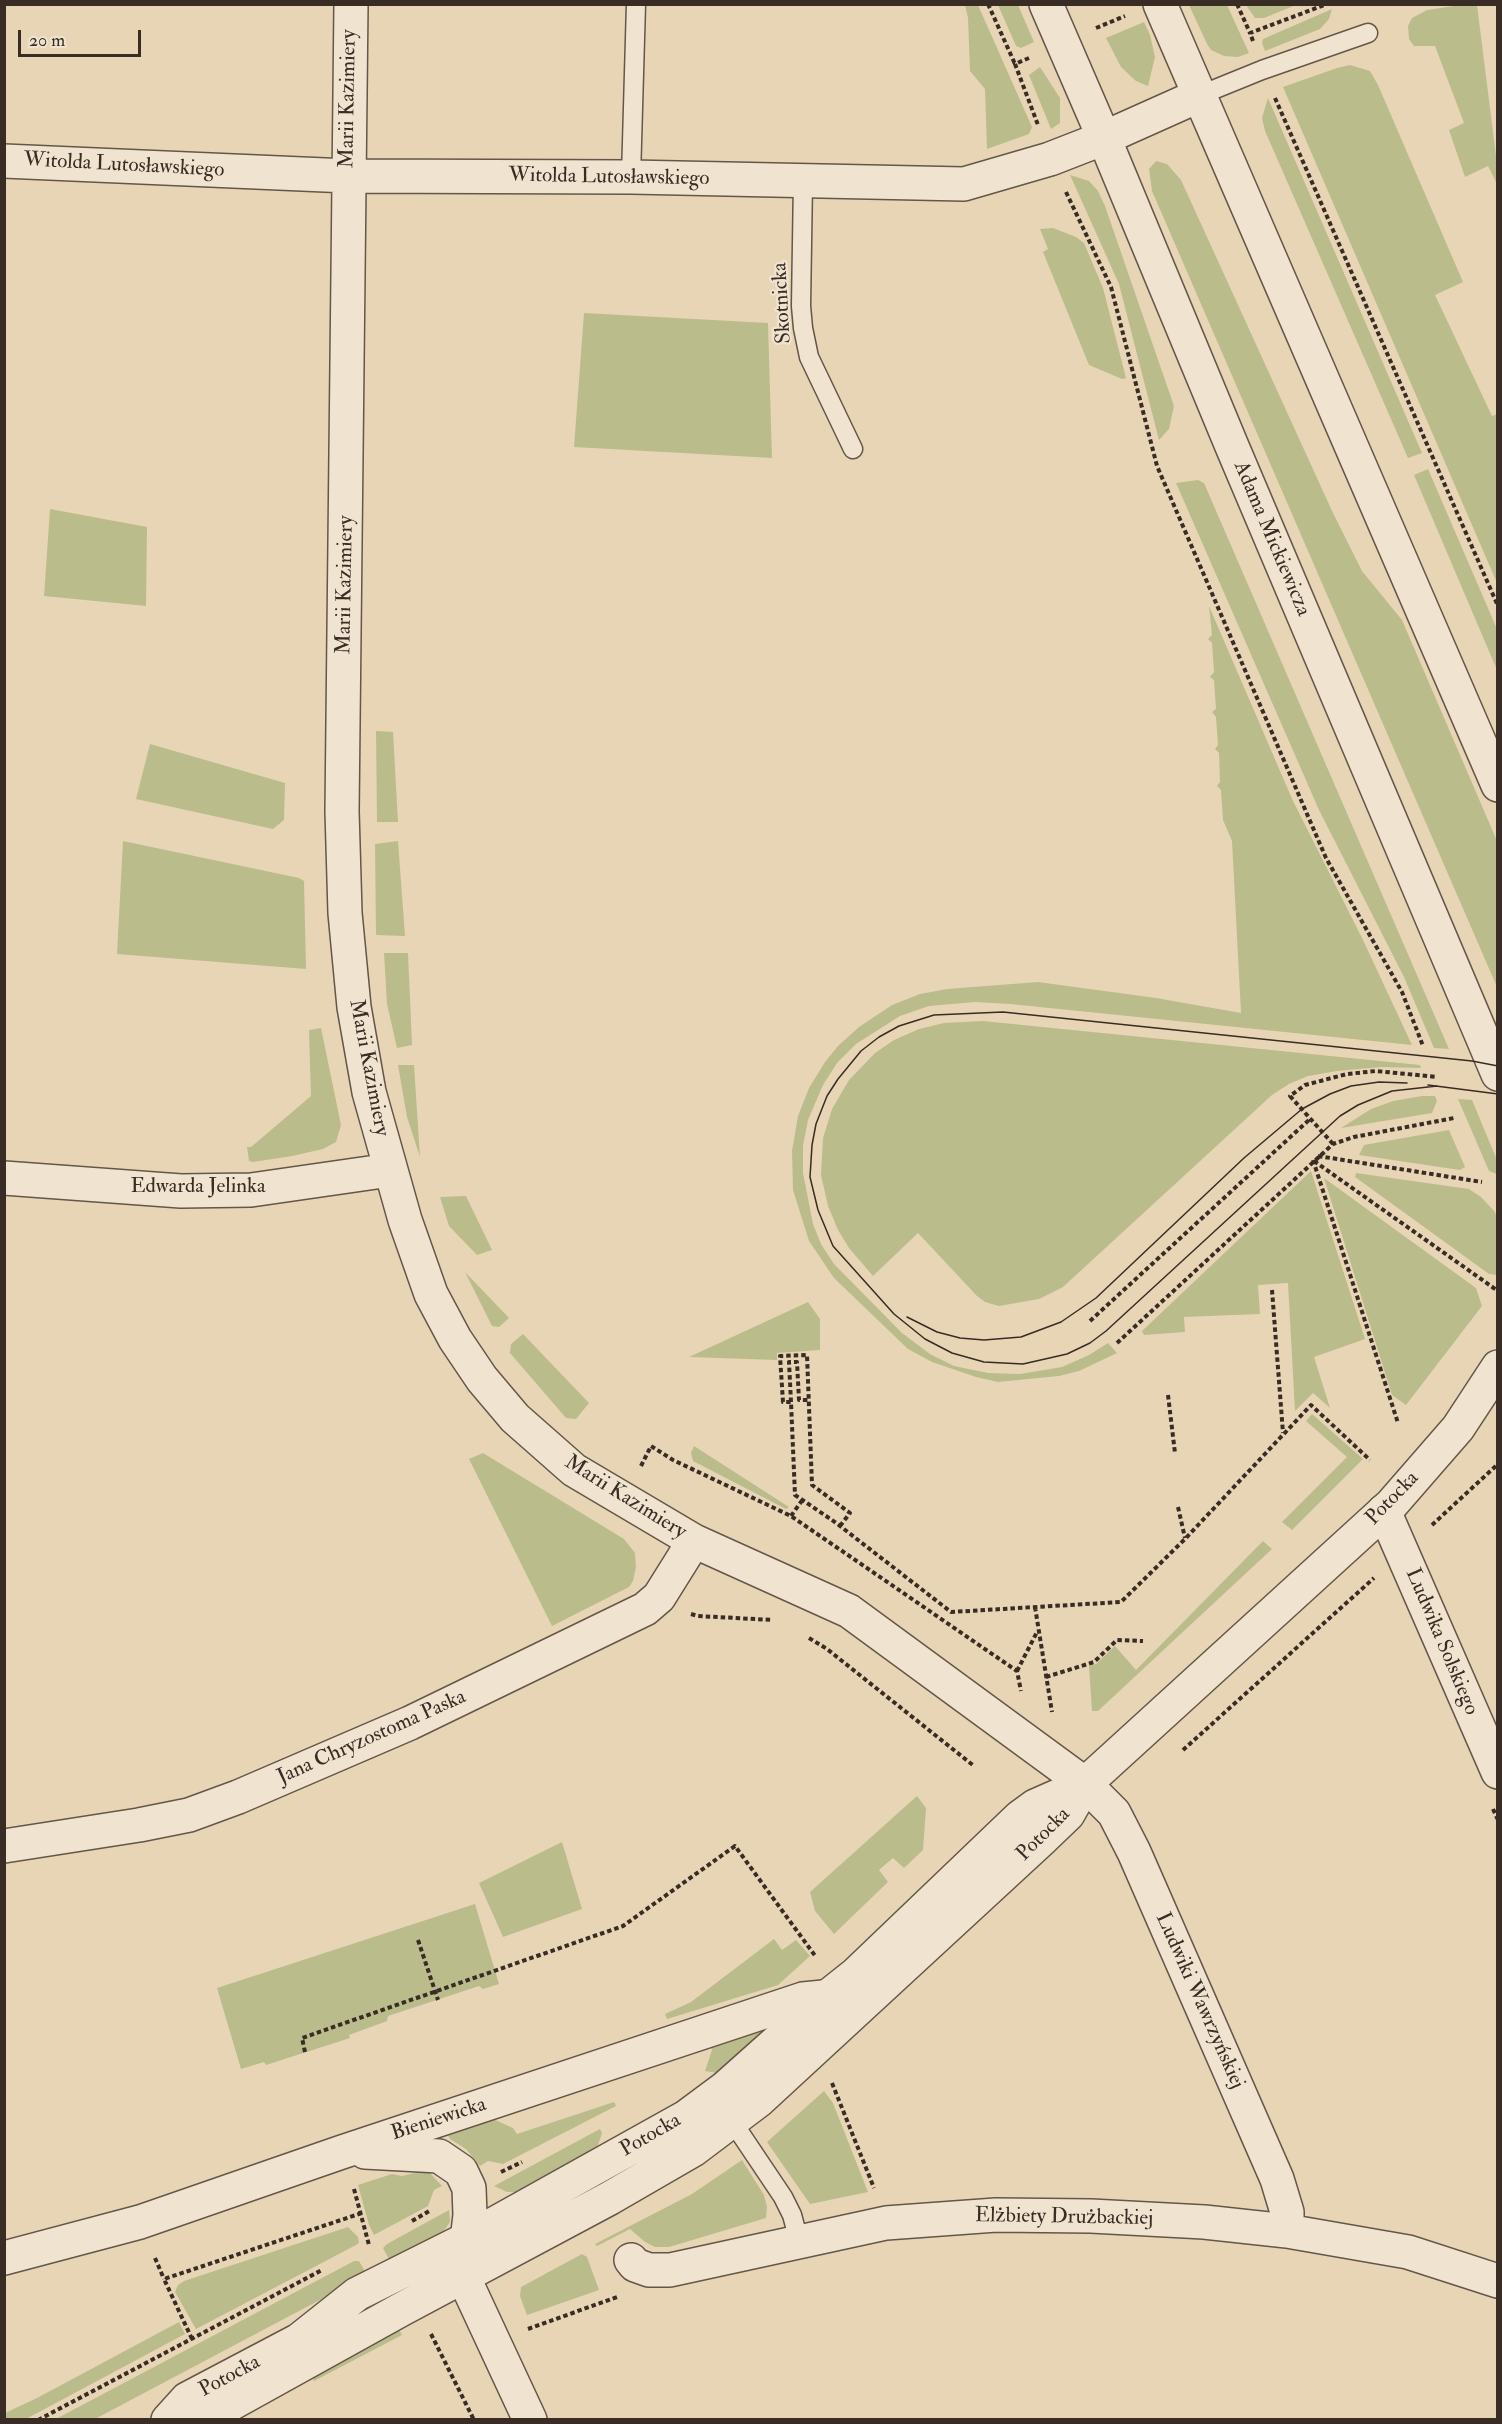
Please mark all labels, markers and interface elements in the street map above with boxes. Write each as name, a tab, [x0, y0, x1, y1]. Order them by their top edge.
scale bar	[21, 18, 144, 56]
text: 20 m	[29, 29, 65, 52]
street label: Marii Kazimiery	[335, 29, 363, 169]
street label: Witolda Lutosławskiego	[23, 148, 225, 184]
street label: Witolda Lutosławskiego	[508, 164, 710, 192]
street label: Skotnicka	[768, 262, 798, 344]
street label: Adama Mickiewicza	[1227, 458, 1315, 620]
street label: Marii Kazimiery	[332, 515, 360, 655]
street label: Marii Kazimiery	[342, 997, 394, 1139]
street label: Edwarda Jelinka	[130, 1174, 266, 1200]
street label: Marii Kazimiery	[559, 1451, 691, 1545]
street label: Potocka	[1361, 1467, 1425, 1531]
street label: Ludwika Solskiego	[1399, 1565, 1483, 1719]
street label: Jana Chryzostoma Paska	[274, 1685, 470, 1791]
street label: Potocka	[1012, 1803, 1076, 1867]
street label: Ludwiki Wawrzyńskiej	[1149, 1909, 1249, 2093]
street label: Bieniewicka	[388, 2093, 490, 2147]
street label: Potocka	[616, 2109, 686, 2163]
street label: Elżbiety Drużbackiej	[975, 2204, 1153, 2232]
street label: Potocka	[195, 2350, 265, 2404]

